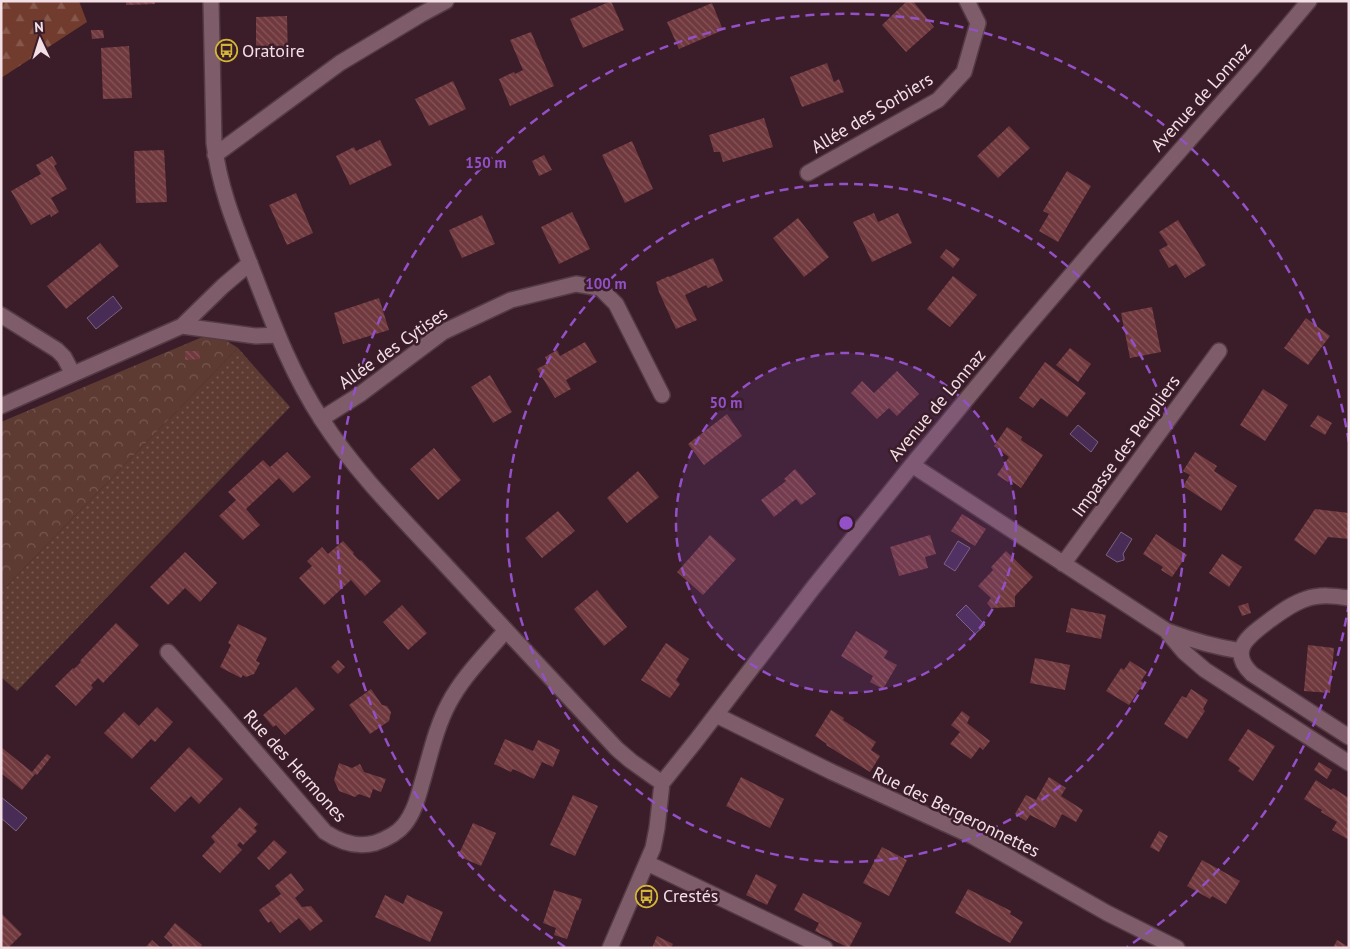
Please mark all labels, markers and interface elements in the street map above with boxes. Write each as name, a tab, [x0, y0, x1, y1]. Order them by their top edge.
north arrow	[15, 15, 65, 65]
text: N	[34, 18, 44, 36]
street label: Avenue de Lonnaz	[1146, 37, 1256, 156]
bus stop icon: Oratoire	[214, 39, 238, 63]
place label: Oratoire	[242, 39, 305, 62]
street label: Allée des Sorbiers	[807, 67, 937, 158]
text: 150 m	[465, 153, 507, 172]
text: 100 m	[585, 274, 627, 293]
street label: Allée des Cytises	[334, 301, 452, 394]
street label: Avenue de Lonnaz	[883, 344, 990, 465]
street label: Impasse des Peupliers	[1066, 370, 1185, 521]
text: 50 m	[710, 393, 742, 412]
centre of rings	[837, 514, 855, 532]
street label: Rue des Hermones	[239, 705, 352, 827]
street label: Rue des Bergeronnettes	[869, 761, 1044, 862]
bus stop icon: Crestés	[635, 884, 659, 908]
place label: Crestés	[663, 884, 718, 907]

